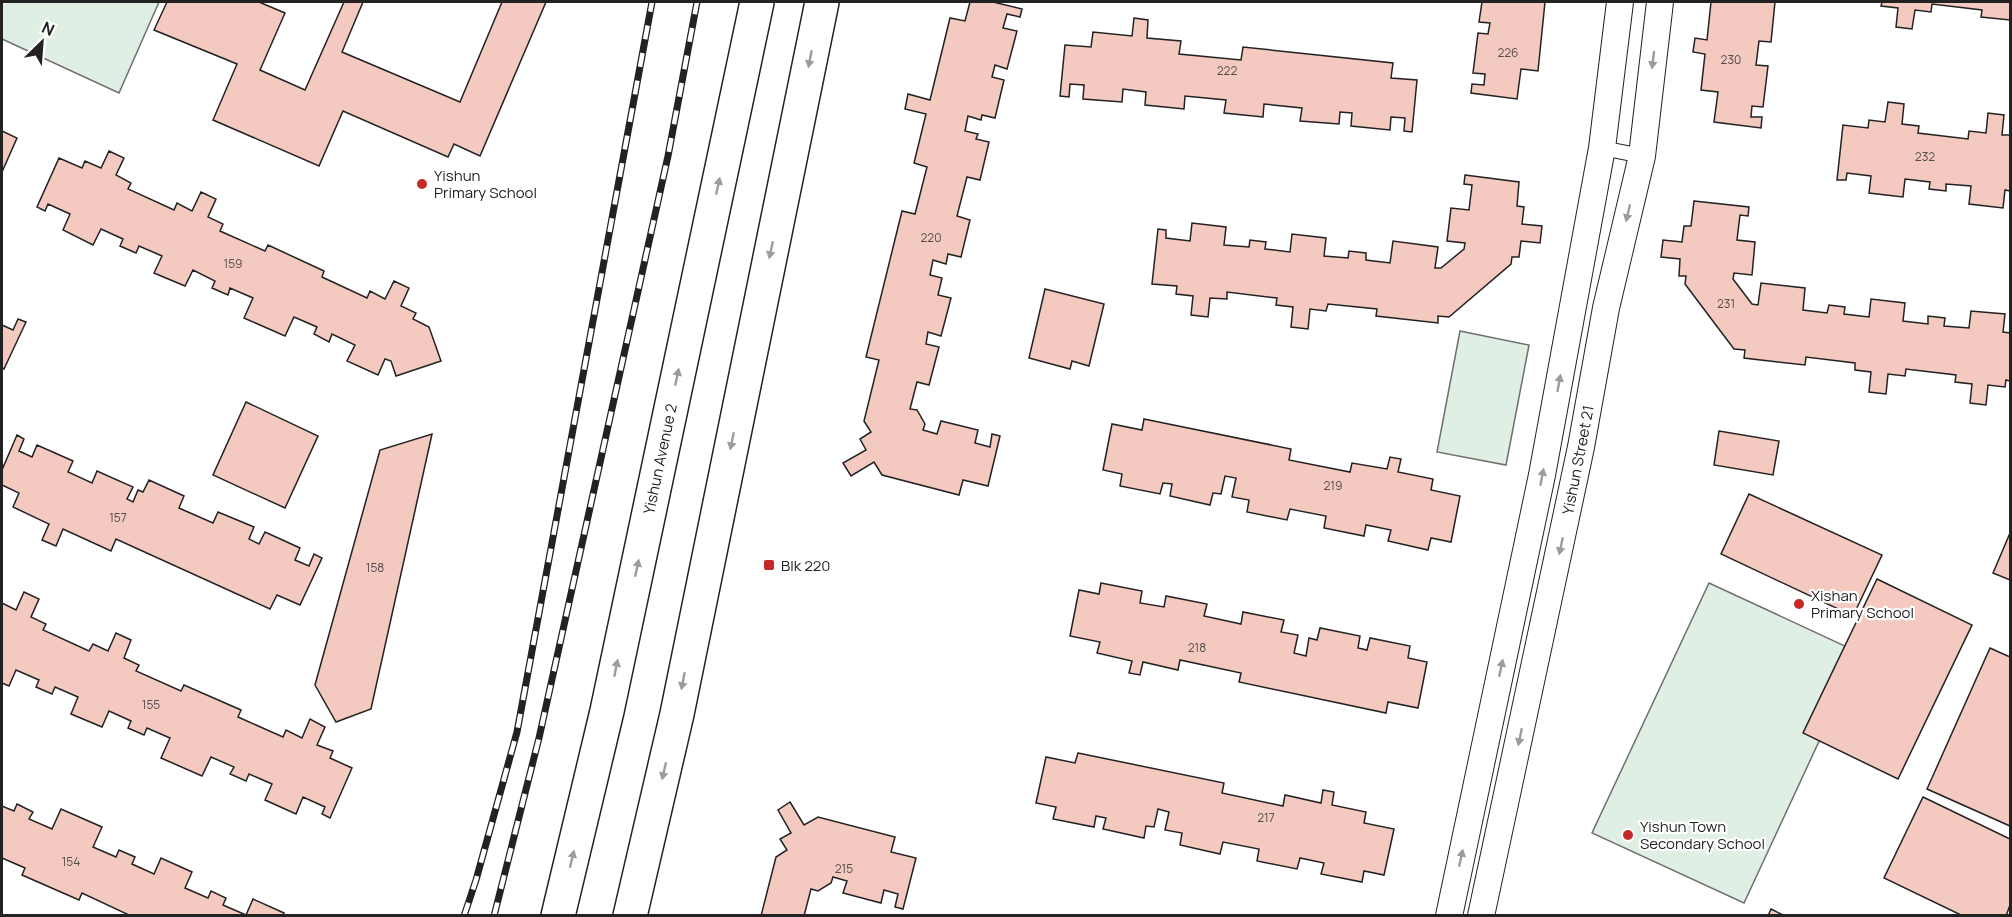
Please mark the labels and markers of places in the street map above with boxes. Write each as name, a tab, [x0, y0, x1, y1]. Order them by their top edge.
place label: Yishun Primary School	[434, 165, 537, 203]
marker: Yishun Primary School	[415, 177, 429, 191]
place label: Blk 220	[781, 555, 830, 576]
marker: Blk 220	[762, 558, 776, 572]
place label: Xishan Primary School	[1811, 585, 1914, 623]
marker: Xishan Primary School	[1792, 597, 1806, 611]
place label: Yishun Town Secondary School	[1640, 816, 1765, 854]
marker: Yishun Town Secondary School	[1621, 828, 1635, 842]

